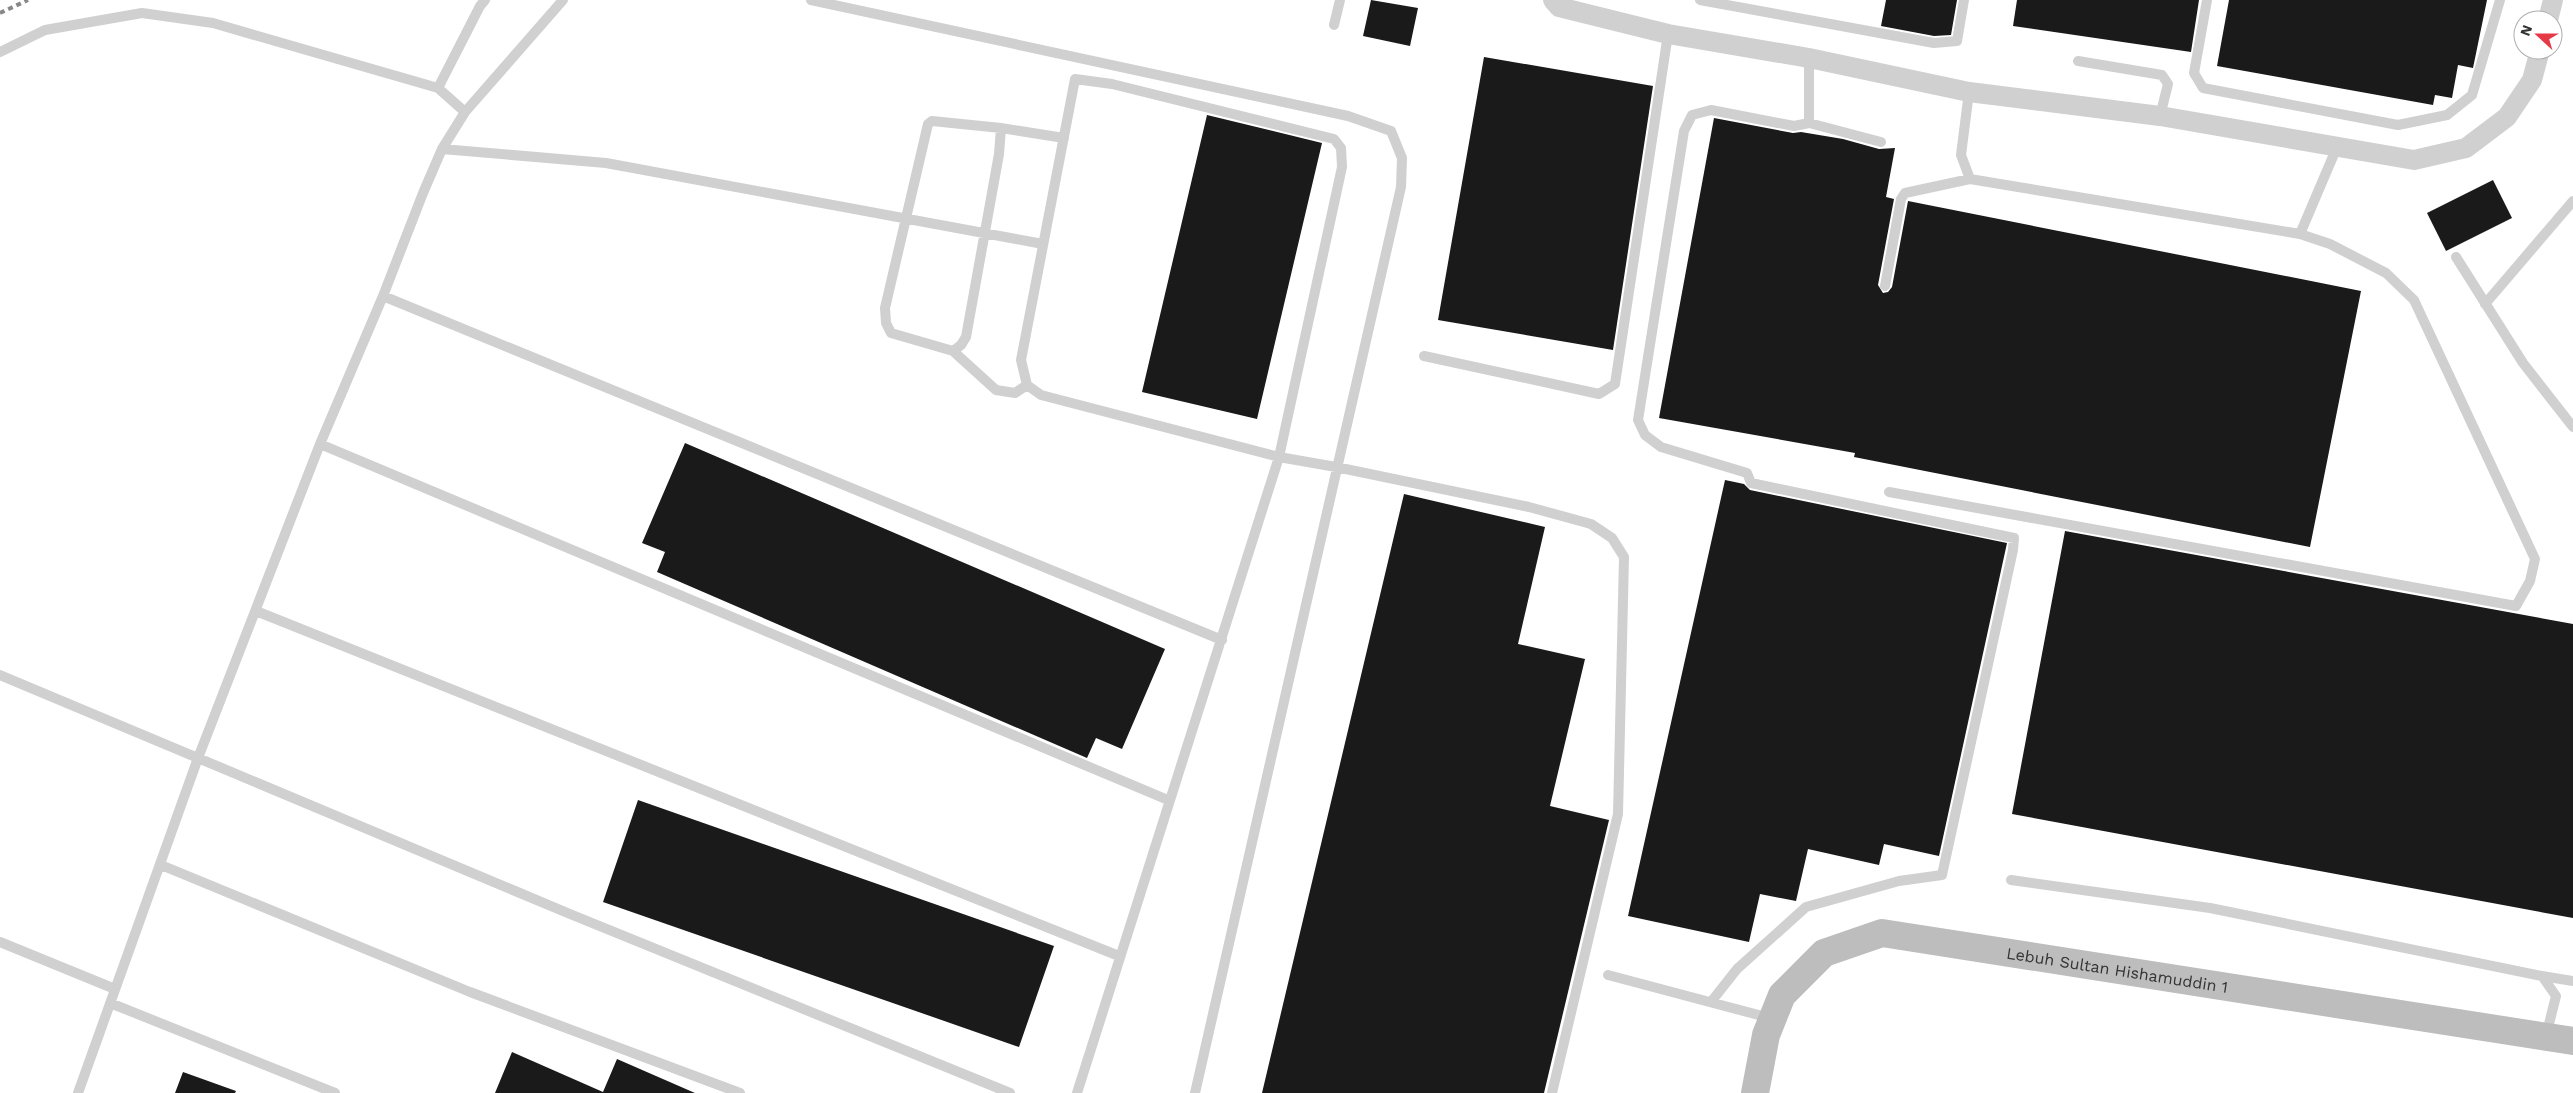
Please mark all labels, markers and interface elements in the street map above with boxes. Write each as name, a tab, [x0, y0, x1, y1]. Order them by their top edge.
north arrow	[2513, 10, 2563, 60]
text: N	[2517, 23, 2535, 38]
street label: Lebuh Sultan Hishamuddin 1	[2005, 943, 2229, 996]

